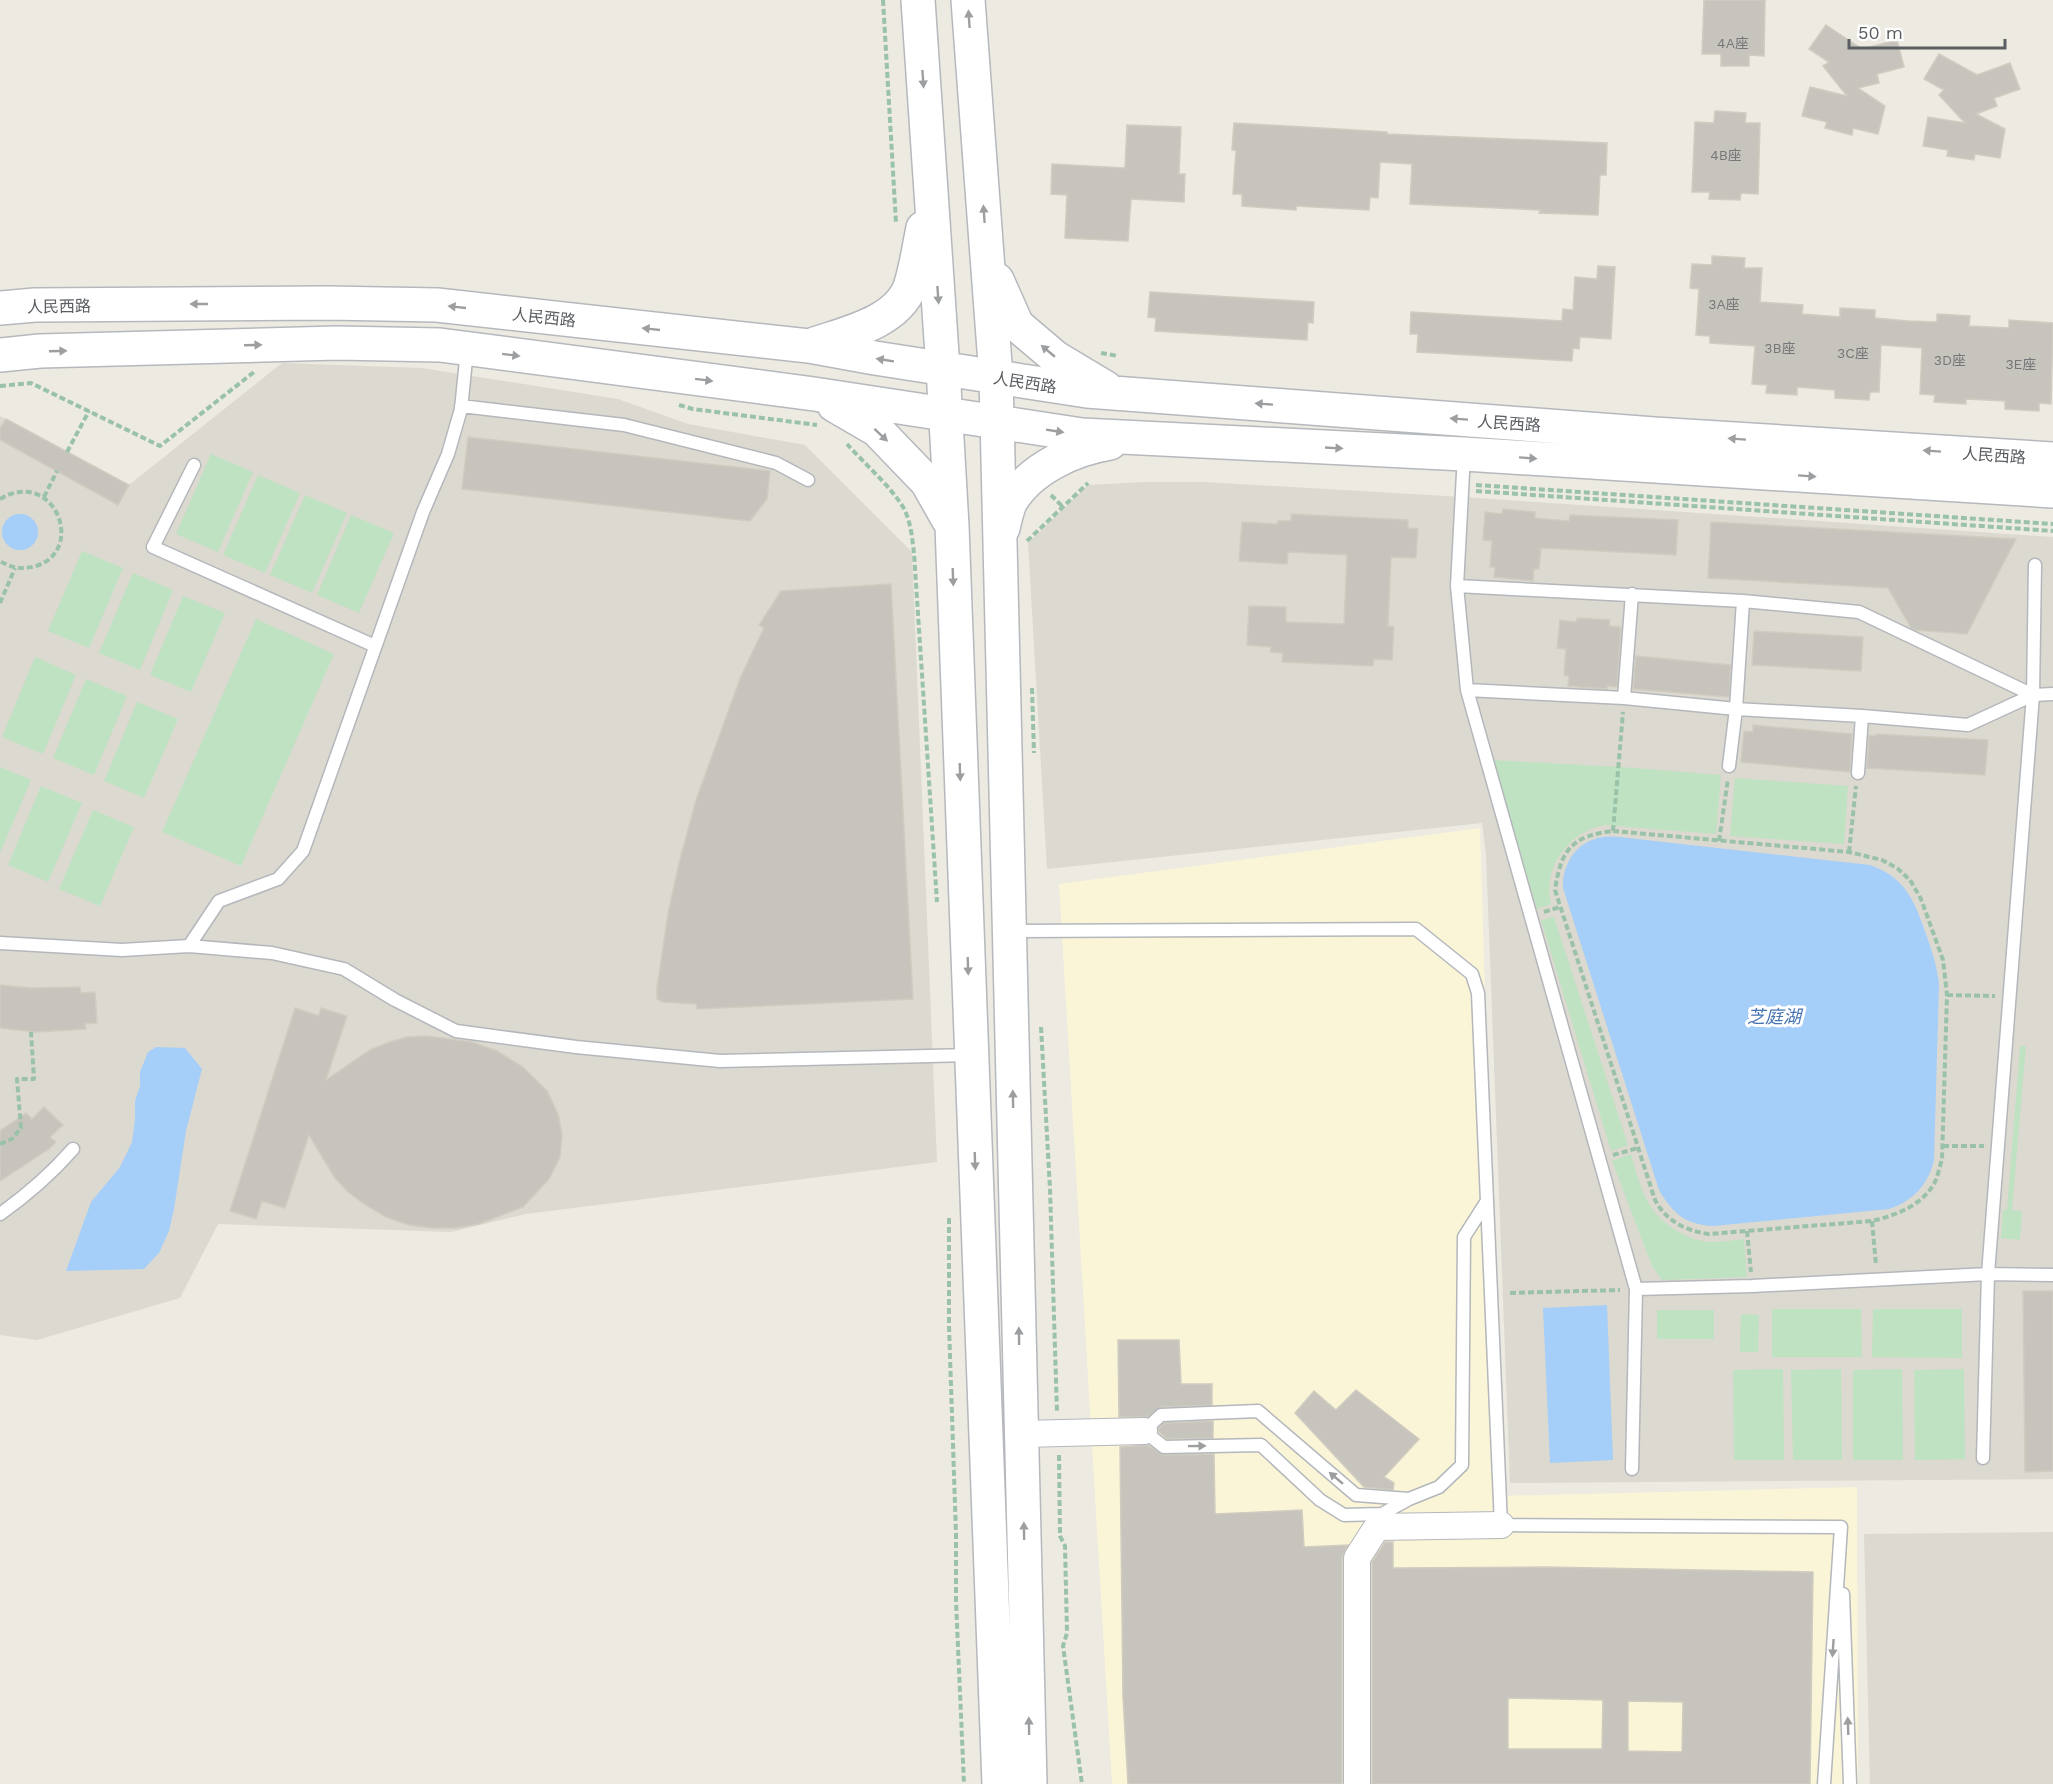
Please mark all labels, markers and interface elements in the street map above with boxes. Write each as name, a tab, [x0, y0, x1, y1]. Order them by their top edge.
one-way arrow	[965, 10, 974, 29]
scale bar	[1849, 12, 2005, 50]
text: 50 m	[1858, 22, 1903, 43]
house number: 4A座	[1717, 35, 1749, 51]
one-way arrow	[918, 70, 928, 89]
house number: 4B座	[1710, 147, 1742, 163]
one-way arrow	[979, 204, 989, 223]
one-way arrow	[933, 285, 943, 304]
street label: 人民西路	[27, 296, 91, 317]
house number: 3A座	[1708, 296, 1740, 312]
one-way arrow	[189, 299, 208, 309]
one-way arrow	[447, 303, 466, 312]
street label: 人民西路	[511, 305, 577, 330]
one-way arrow	[641, 324, 660, 333]
house number: 3B座	[1764, 340, 1796, 356]
one-way arrow	[244, 341, 263, 350]
one-way arrow	[1041, 345, 1056, 358]
house number: 3C座	[1837, 345, 1869, 361]
one-way arrow	[49, 346, 68, 356]
one-way arrow	[501, 350, 520, 359]
house number: 3D座	[1934, 352, 1966, 368]
one-way arrow	[876, 355, 895, 364]
house number: 3E座	[2005, 356, 2037, 372]
street label: 人民西路	[992, 368, 1058, 397]
one-way arrow	[695, 375, 714, 384]
one-way arrow	[1255, 400, 1274, 409]
street label: 人民西路	[1476, 412, 1542, 435]
one-way arrow	[1449, 414, 1468, 424]
one-way arrow	[1046, 427, 1065, 436]
one-way arrow	[874, 428, 888, 442]
one-way arrow	[1728, 434, 1747, 444]
one-way arrow	[1324, 443, 1343, 452]
street label: 人民西路	[1961, 444, 2027, 467]
one-way arrow	[1922, 446, 1941, 456]
one-way arrow	[1519, 453, 1538, 463]
one-way arrow	[1797, 471, 1816, 480]
one-way arrow	[949, 567, 958, 586]
one-way arrow	[955, 762, 965, 781]
one-way arrow	[963, 957, 972, 976]
water label: 芝庭湖	[1747, 1006, 1804, 1027]
one-way arrow	[1008, 1089, 1018, 1108]
one-way arrow	[970, 1152, 980, 1171]
one-way arrow	[1014, 1326, 1024, 1345]
one-way arrow	[1188, 1442, 1207, 1451]
one-way arrow	[1329, 1472, 1344, 1485]
one-way arrow	[1019, 1521, 1029, 1540]
one-way arrow	[1828, 1639, 1838, 1658]
one-way arrow	[1024, 1716, 1034, 1735]
one-way arrow	[1843, 1716, 1853, 1735]

